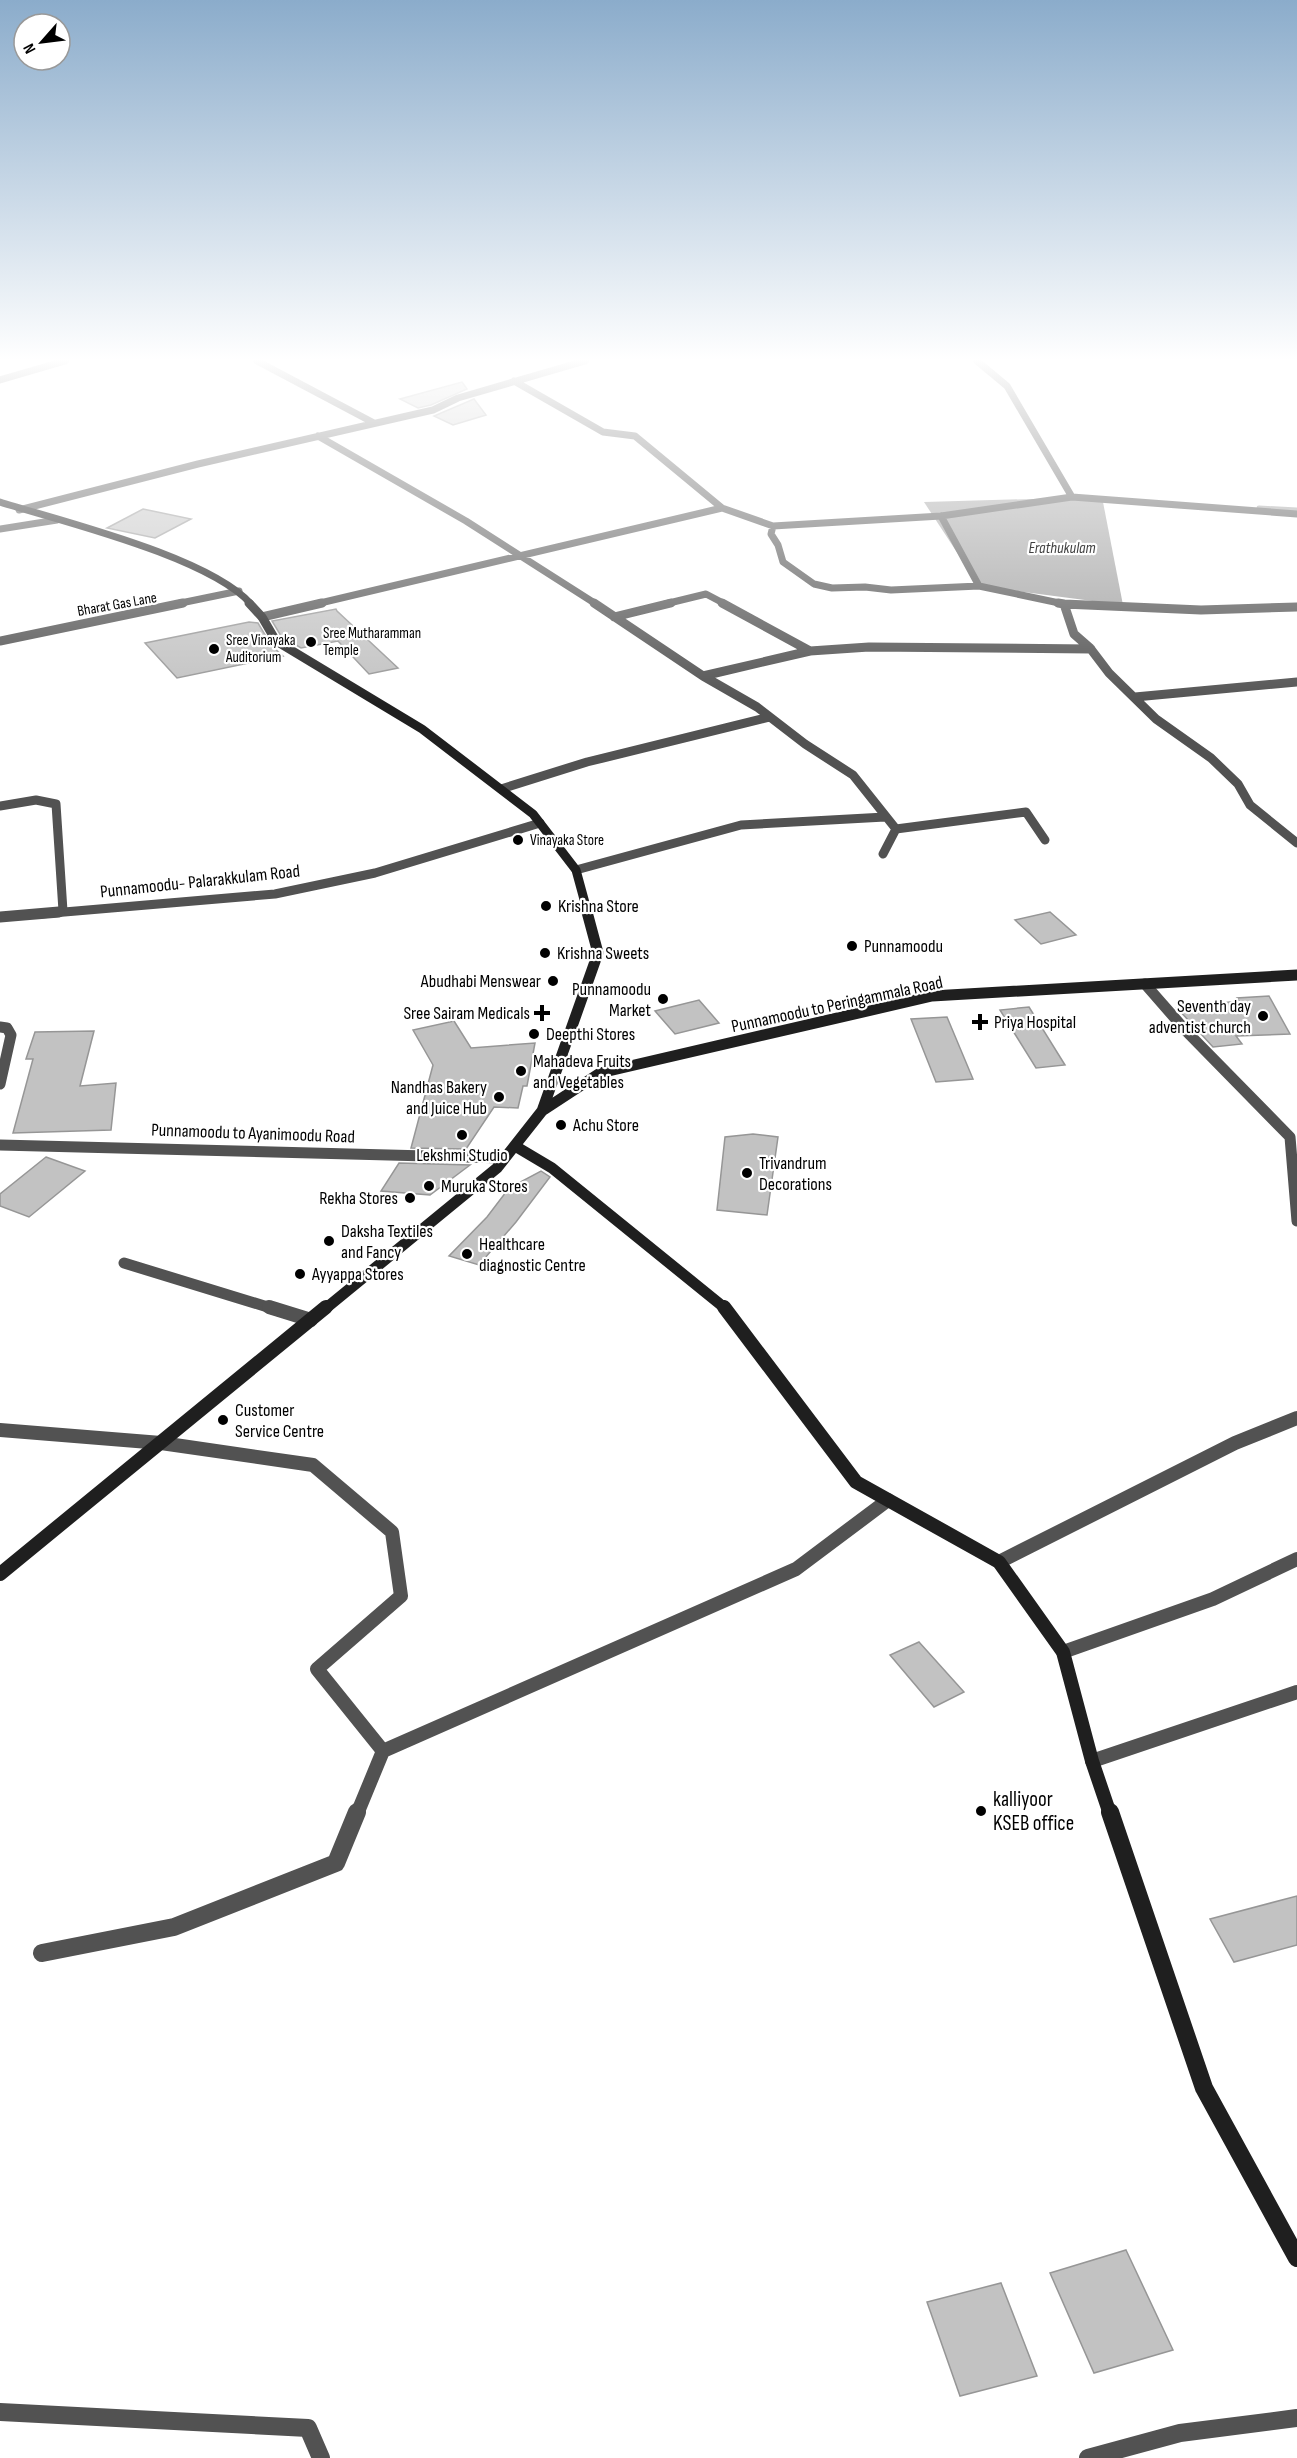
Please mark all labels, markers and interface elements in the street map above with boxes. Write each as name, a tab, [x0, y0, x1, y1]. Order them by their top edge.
north arrow	[12, 12, 72, 72]
text: N	[20, 40, 40, 57]
water label: Erathukulam	[1028, 539, 1096, 558]
street label: Bharat Gas Lane	[76, 588, 158, 621]
place label: Sree Mutharamman Temple	[323, 624, 421, 660]
place label: Sree Vinayaka Auditorium	[225, 631, 296, 667]
marker: Sree Mutharamman Temple	[304, 635, 318, 649]
marker: Sree Vinayaka Auditorium	[207, 642, 221, 656]
place label: Vinayaka Store	[530, 831, 604, 850]
marker: Vinayaka Store	[511, 833, 525, 847]
street label: Punnamoodu- Palarakkulam Road	[99, 861, 301, 902]
place label: Krishna Store	[558, 896, 639, 917]
marker: Krishna Store	[539, 899, 553, 913]
place label: Punnamoodu	[864, 936, 943, 957]
marker: Punnamoodu	[845, 939, 859, 953]
place label: Krishna Sweets	[557, 943, 649, 964]
marker: Krishna Sweets	[538, 946, 552, 960]
place label: Abudhabi Menswear	[420, 971, 541, 992]
street label: Punnamoodu to Peringammala Road	[730, 972, 945, 1037]
marker: Abudhabi Menswear	[546, 974, 560, 988]
place label: Punnamoodu Market	[572, 979, 651, 1021]
marker: Punnamoodu Market	[656, 992, 670, 1006]
place label: Seventh day adventist church	[1149, 996, 1251, 1038]
place label: Sree Sairam Medicals	[403, 1003, 530, 1024]
marker: Sree Sairam Medicals	[535, 1006, 549, 1020]
marker: Seventh day adventist church	[1256, 1009, 1270, 1023]
place label: Priya Hospital	[994, 1012, 1076, 1033]
marker: Priya Hospital	[971, 1013, 989, 1031]
place label: Deepthi Stores	[546, 1024, 635, 1045]
marker: Deepthi Stores	[527, 1027, 541, 1041]
place label: Mahadeva Fruits and Vegetables	[533, 1051, 631, 1093]
marker: Mahadeva Fruits and Vegetables	[514, 1064, 528, 1078]
place label: Nandhas Bakery and Juice Hub	[391, 1077, 487, 1119]
marker: Nandhas Bakery and Juice Hub	[492, 1090, 506, 1104]
place label: Achu Store	[572, 1115, 639, 1136]
marker: Achu Store	[554, 1118, 568, 1132]
street label: Punnamoodu to Ayanimoodu Road	[151, 1119, 355, 1148]
marker: Lekshmi Studio	[455, 1128, 469, 1142]
place label: Lekshmi Studio	[416, 1145, 508, 1166]
place label: Trivandrum Decorations	[759, 1153, 832, 1195]
marker: Trivandrum Decorations	[740, 1166, 754, 1180]
place label: Muruka Stores	[441, 1176, 528, 1197]
marker: Muruka Stores	[422, 1179, 436, 1193]
place label: Rekha Stores	[319, 1188, 398, 1209]
marker: Rekha Stores	[403, 1191, 417, 1205]
place label: Daksha Textiles and Fancy	[341, 1221, 433, 1263]
marker: Daksha Textiles and Fancy	[322, 1234, 336, 1248]
place label: Healthcare diagnostic Centre	[479, 1234, 586, 1276]
marker: Healthcare diagnostic Centre	[460, 1247, 474, 1261]
place label: Ayyappa Stores	[311, 1264, 404, 1285]
marker: Ayyappa Stores	[293, 1267, 307, 1281]
place label: Customer Service Centre	[235, 1400, 324, 1442]
marker: Customer Service Centre	[216, 1413, 230, 1427]
place label: kalliyoor KSEB office	[993, 1787, 1074, 1836]
marker: kalliyoor KSEB office	[974, 1804, 988, 1818]

